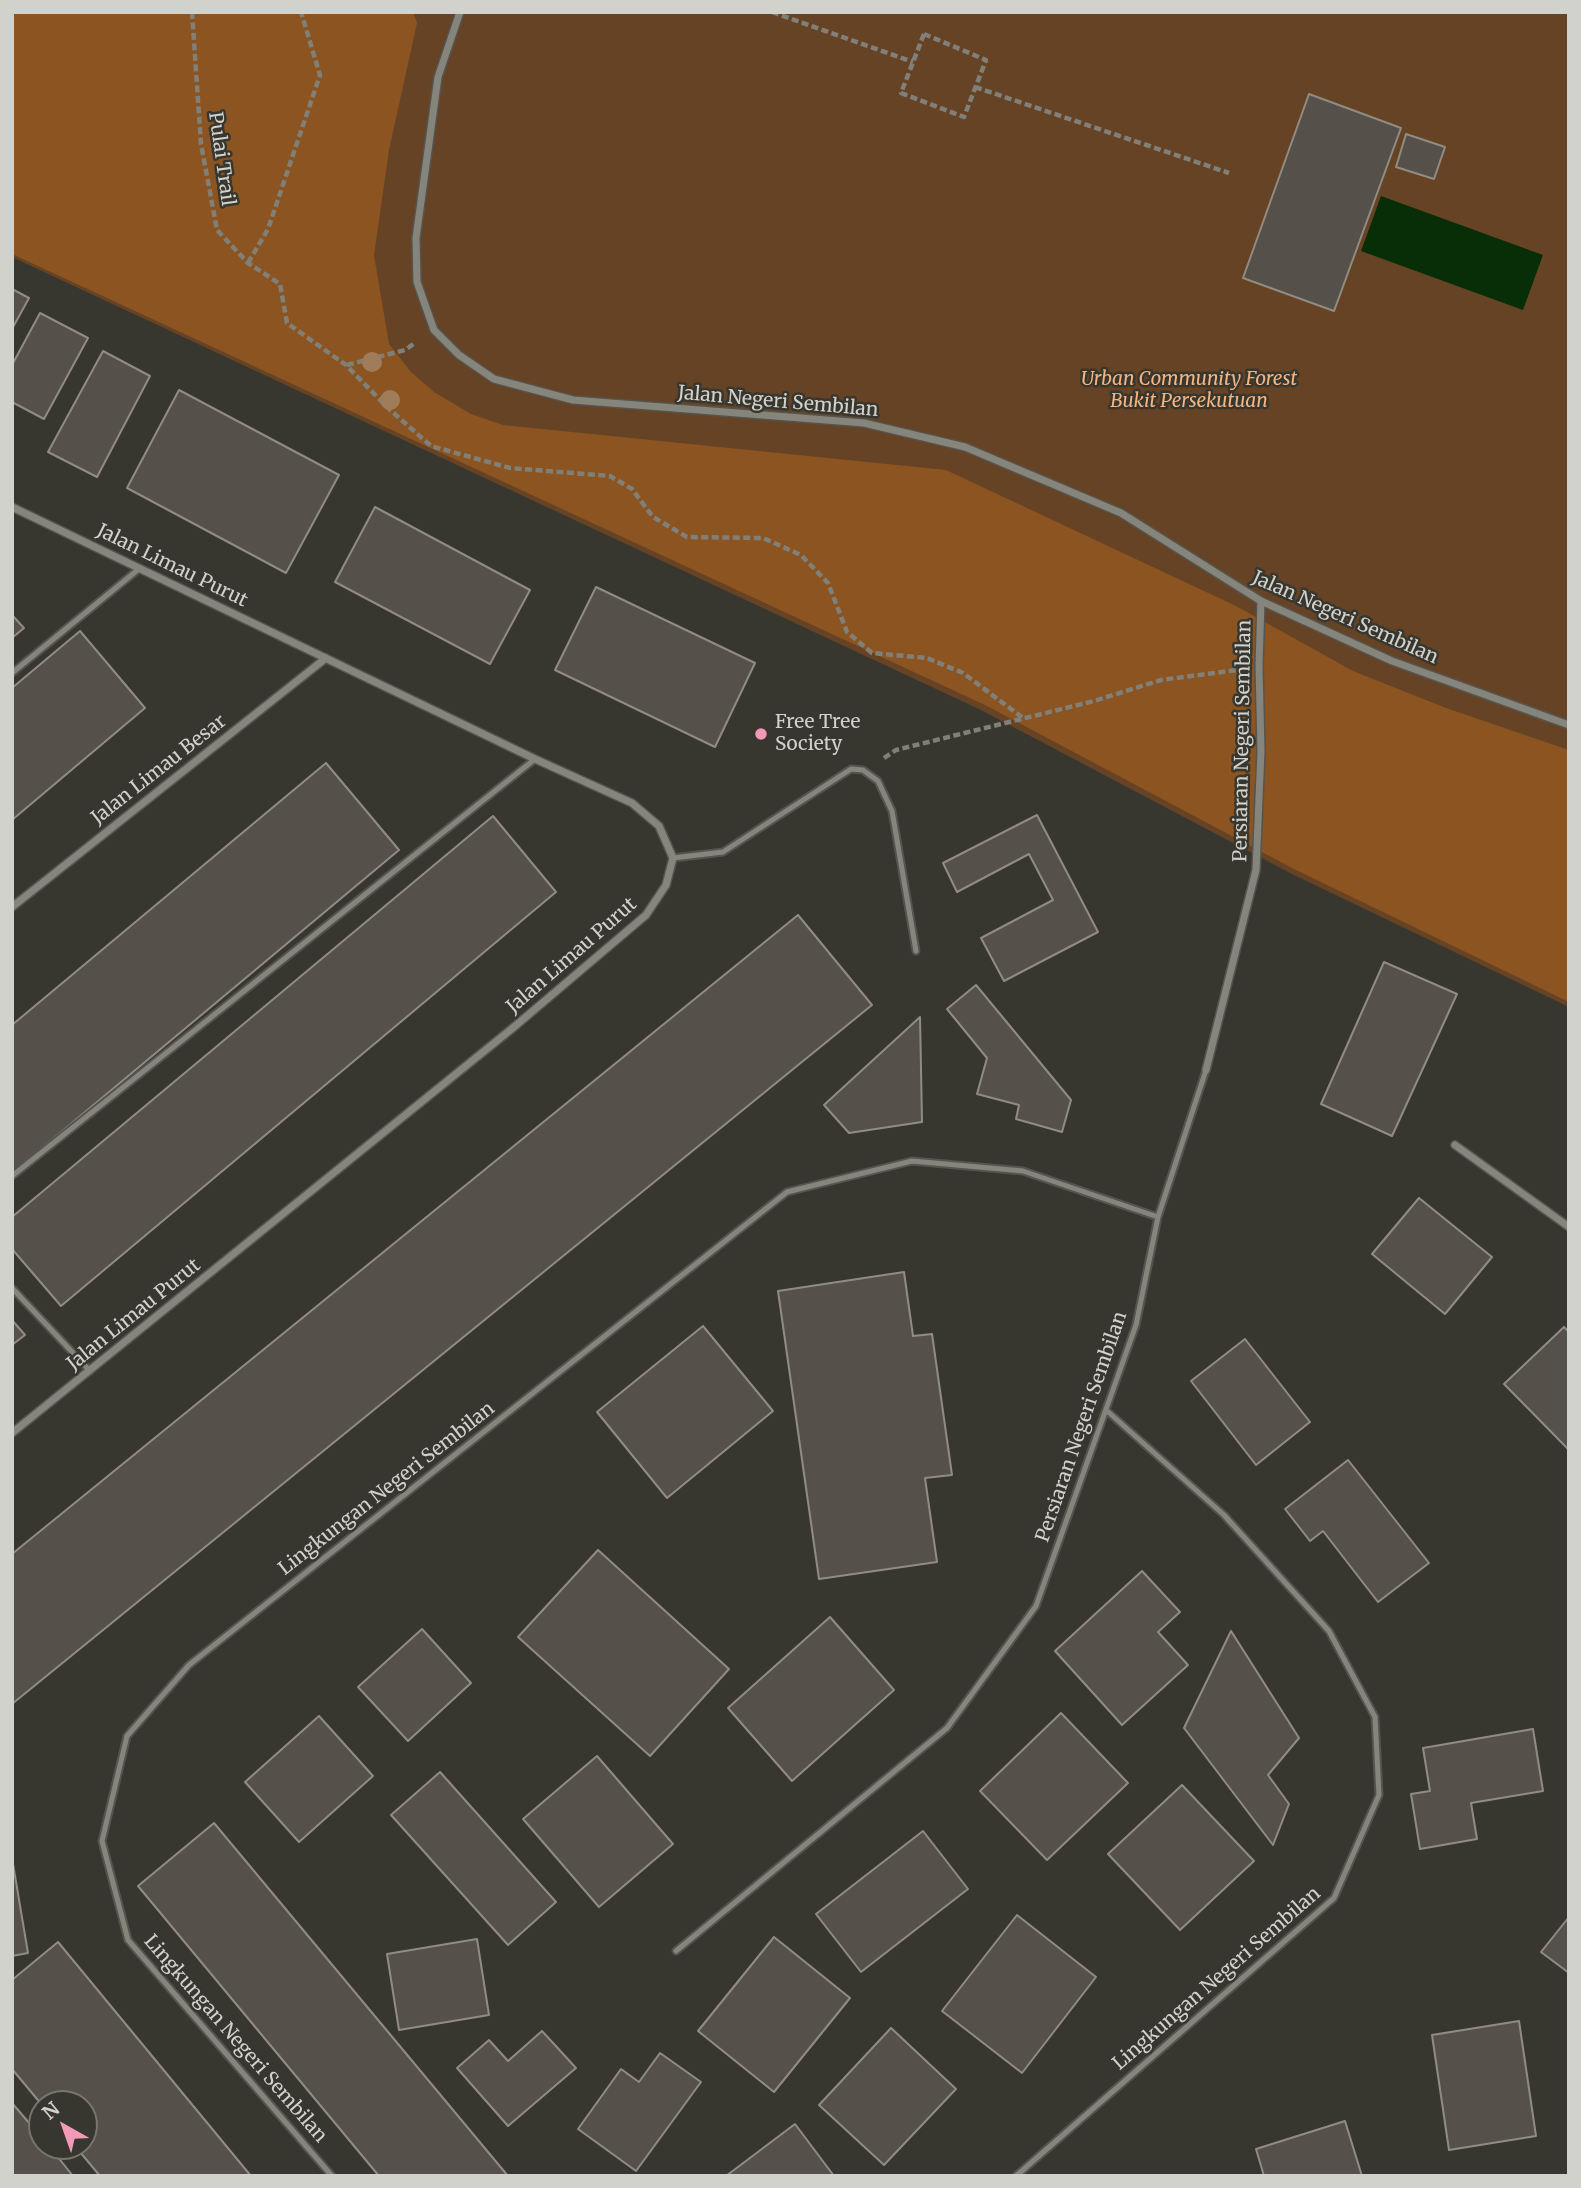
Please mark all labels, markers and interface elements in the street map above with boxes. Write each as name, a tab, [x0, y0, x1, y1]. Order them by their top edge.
street label: Pulai Trail	[203, 111, 239, 207]
park label: Urban Community Forest Bukit Persekutuan	[1081, 369, 1297, 413]
street label: Jalan Negeri Sembilan	[677, 382, 879, 422]
street label: Jalan Limau Purut	[93, 520, 251, 612]
street label: Jalan Negeri Sembilan	[1248, 567, 1442, 669]
street label: Persiaran Negeri Sembilan	[1229, 620, 1257, 862]
street label: Jalan Limau Besar	[87, 710, 231, 830]
place label: Free Tree Society	[775, 712, 860, 756]
marker: Free Tree Society	[753, 726, 769, 742]
street label: Jalan Limau Purut	[502, 893, 642, 1019]
street label: Jalan Limau Purut	[63, 1254, 205, 1376]
street label: Persiaran Negeri Sembilan	[1032, 1309, 1132, 1545]
street label: Lingkungan Negeri Sembilan	[275, 1398, 499, 1580]
street label: Lingkungan Negeri Sembilan	[1109, 1883, 1325, 2075]
street label: Lingkungan Negeri Sembilan	[139, 1931, 331, 2147]
north arrow	[28, 2090, 98, 2160]
text: N	[37, 2096, 64, 2124]

